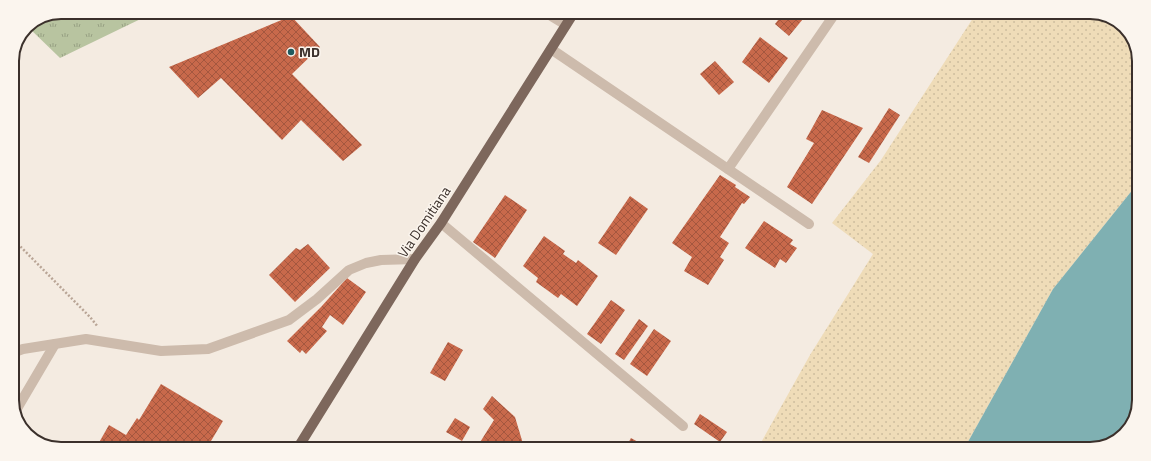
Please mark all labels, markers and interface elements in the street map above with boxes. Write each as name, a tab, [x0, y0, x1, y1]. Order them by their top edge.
place label: MD	[299, 41, 320, 62]
marker: MD	[286, 47, 296, 57]
street label: Via Domitiana	[392, 182, 455, 262]

